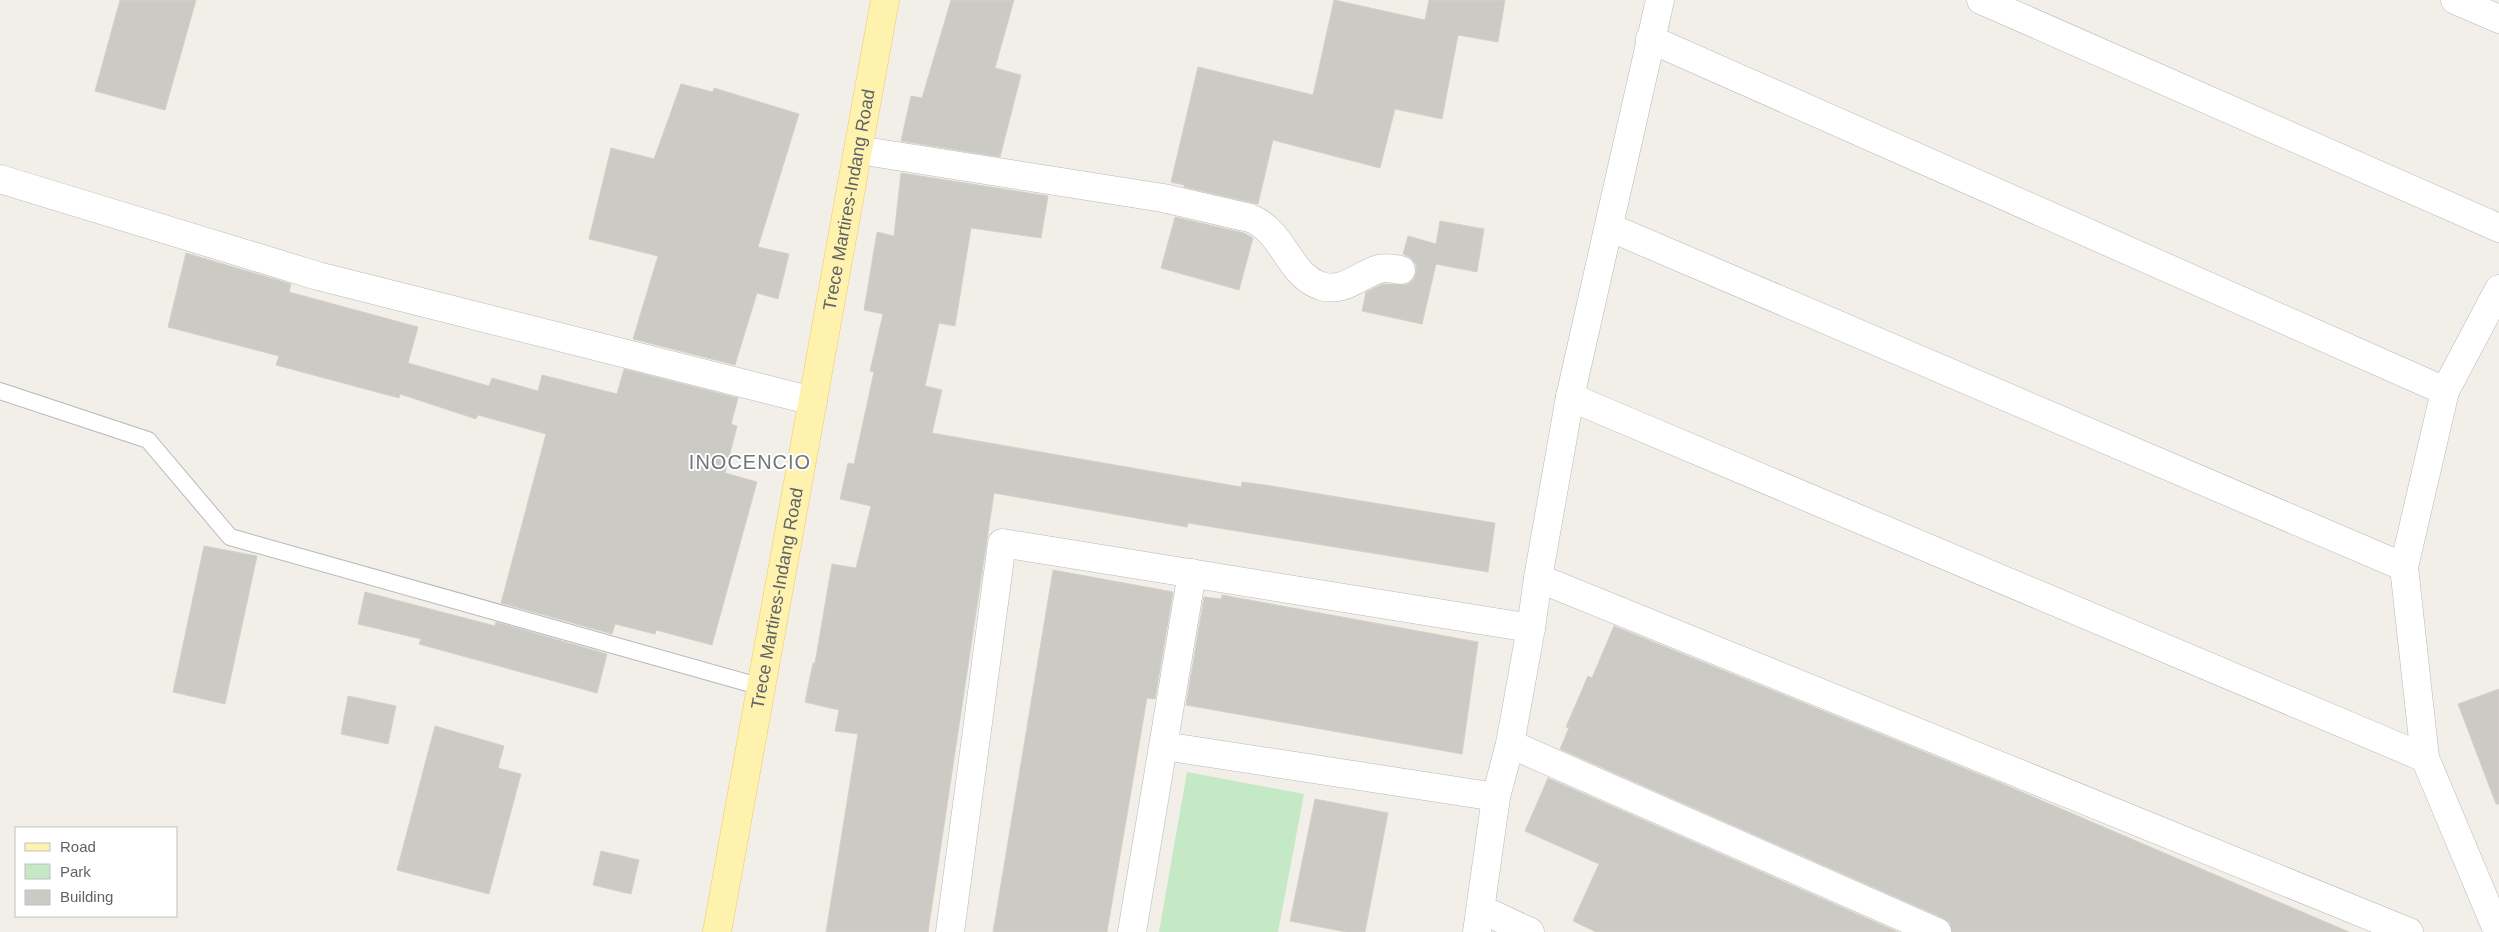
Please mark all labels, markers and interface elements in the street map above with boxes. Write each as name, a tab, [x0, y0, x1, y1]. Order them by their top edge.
street label: Trece Martires-Indang Road	[819, 88, 879, 312]
district label: INOCENCIO	[689, 451, 811, 473]
street label: Trece Martires-Indang Road	[747, 486, 807, 711]
legend	[15, 827, 178, 917]
text: Road	[60, 838, 96, 855]
text: Park	[60, 863, 91, 880]
text: Building	[60, 888, 113, 905]

